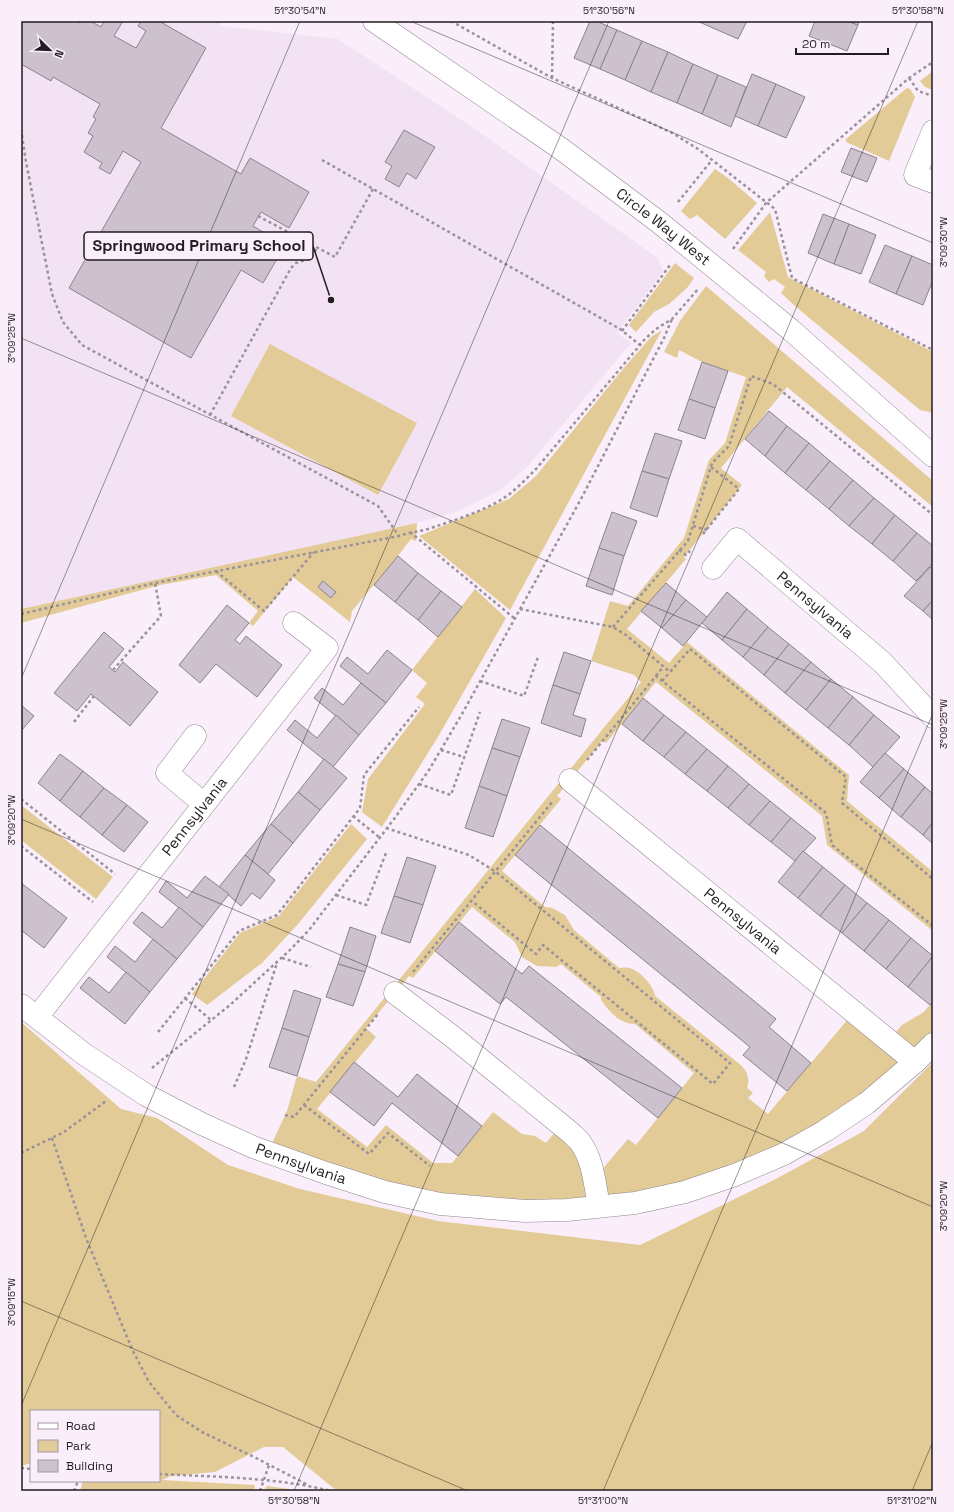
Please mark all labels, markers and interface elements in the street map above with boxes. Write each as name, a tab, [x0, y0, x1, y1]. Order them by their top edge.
text: 51°30'54"N	[274, 4, 326, 17]
text: 51°30'56"N	[583, 4, 635, 17]
text: 51°30'58"N	[892, 4, 944, 17]
north arrow	[30, 30, 70, 70]
scale bar	[796, 30, 888, 56]
text: 20 m	[802, 36, 830, 52]
text: N	[51, 48, 67, 60]
street label: Circle Way West	[612, 183, 715, 269]
text: 3°09'30"W	[937, 217, 950, 267]
callout: Springwood Primary School	[84, 232, 313, 260]
text: Springwood Primary School	[92, 235, 306, 256]
text: 3°09'25"W	[5, 313, 18, 363]
street label: Pennsylvania	[773, 567, 858, 643]
text: 3°09'25"W	[937, 699, 950, 749]
street label: Pennsylvania	[157, 773, 231, 859]
text: 3°09'20"W	[5, 795, 18, 845]
street label: Pennsylvania	[700, 883, 786, 958]
street label: Pennsylvania	[253, 1139, 349, 1188]
text: 3°09'20"W	[937, 1181, 950, 1231]
text: 3°09'15"W	[5, 1278, 18, 1326]
legend	[30, 1410, 160, 1482]
text: Road	[66, 1418, 95, 1434]
text: Park	[66, 1438, 91, 1454]
text: Building	[66, 1458, 113, 1474]
text: 51°30'58"N	[268, 1494, 320, 1507]
text: 51°31'00"N	[578, 1494, 628, 1507]
text: 51°31'02"N	[887, 1494, 937, 1507]

